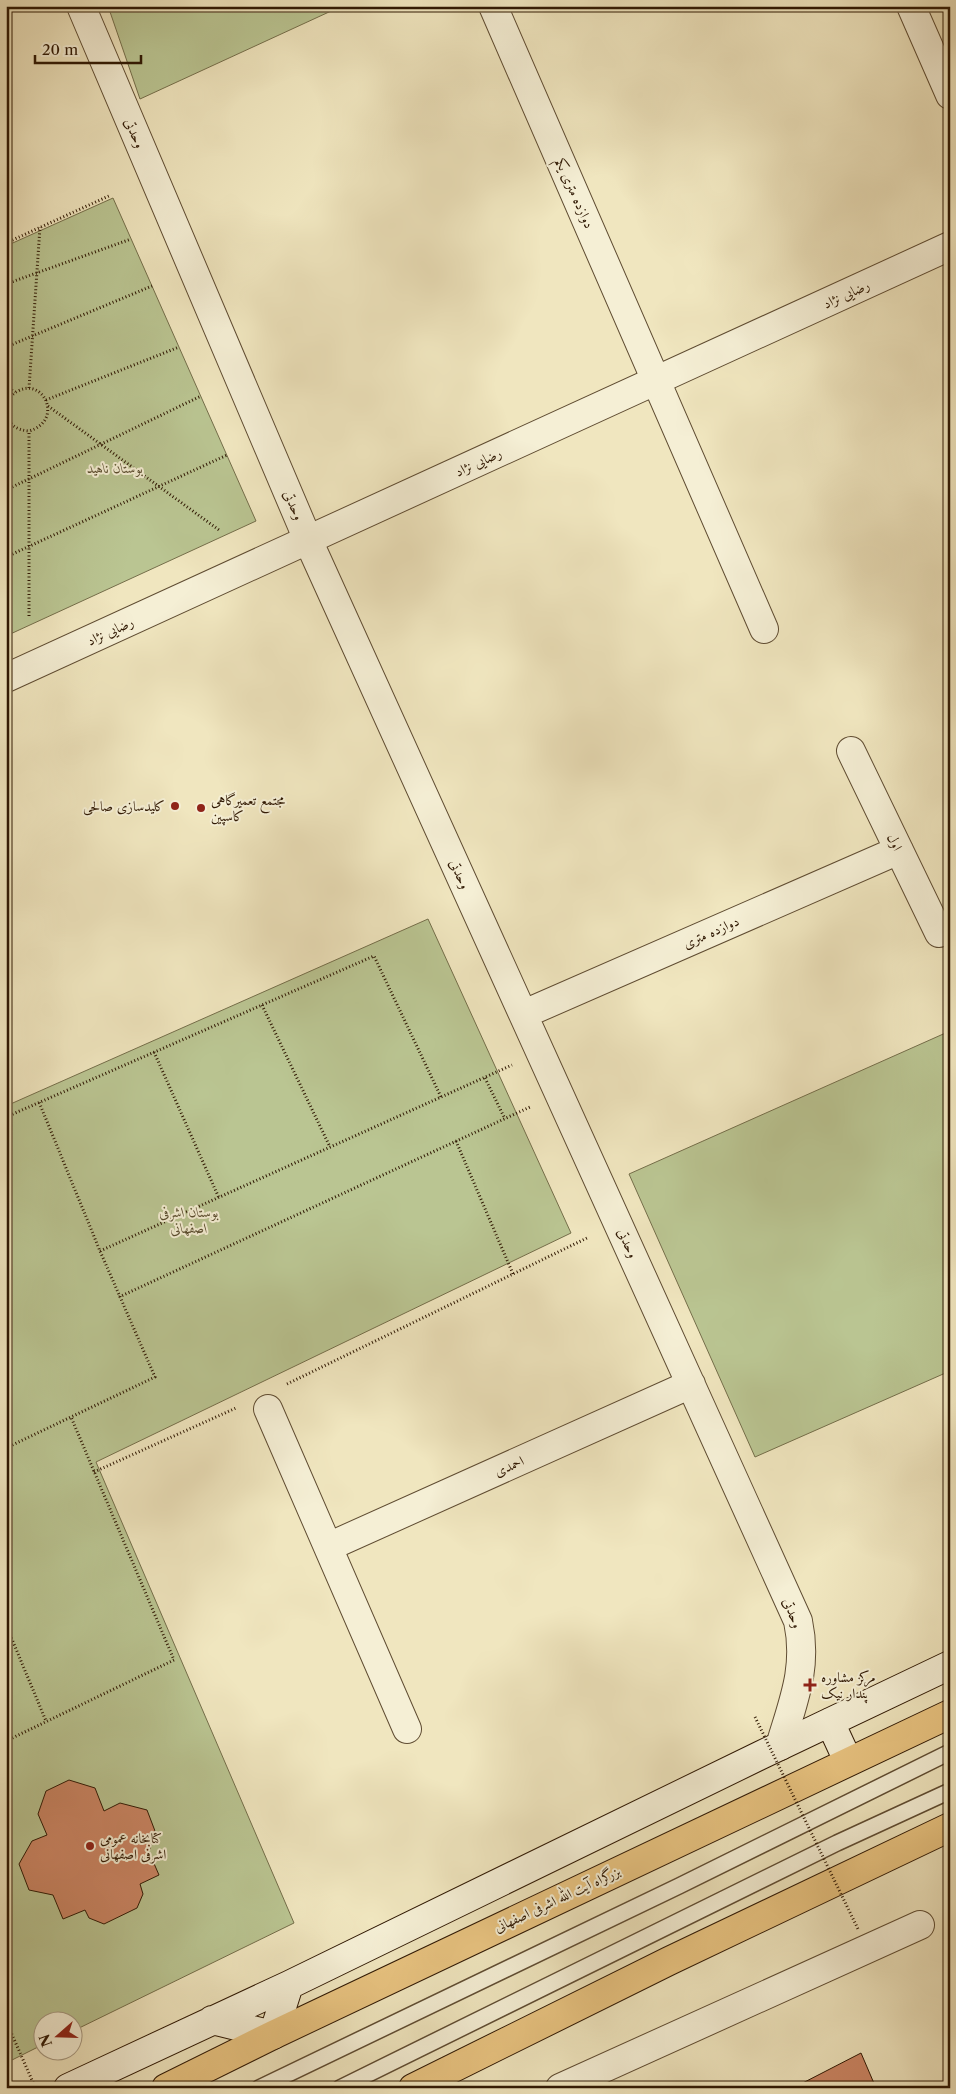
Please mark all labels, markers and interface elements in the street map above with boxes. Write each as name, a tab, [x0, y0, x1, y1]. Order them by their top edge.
scale bar	[35, 32, 141, 64]
text: 20 m	[42, 40, 78, 59]
street label: وحدتی	[121, 115, 149, 151]
street label: دوازده متری یکم	[547, 155, 599, 233]
street label: رضایی نژاد	[820, 275, 873, 314]
street label: رضایی نژاد	[452, 443, 505, 482]
park label: بوستان ناهید	[87, 459, 143, 477]
street label: وحدتی	[280, 487, 308, 523]
street label: رضایی نژاد	[84, 612, 137, 651]
place label: مجتمع تعمیرگاهی کاسپین	[211, 791, 286, 826]
place label: کلیدسازى صالحى	[83, 797, 165, 816]
marker: کلیدسازى صالحى	[169, 800, 181, 812]
marker: مجتمع تعمیرگاهی کاسپین	[195, 802, 207, 814]
street label: اول	[883, 830, 907, 854]
street label: وحدتی	[445, 856, 475, 892]
street label: دوازده متری	[680, 912, 742, 952]
park label: بوستان اشرفی اصفهانی	[159, 1203, 219, 1237]
street label: وحدتی	[613, 1225, 643, 1261]
street label: احمدی	[491, 1452, 527, 1480]
street label: وحدتی	[779, 1595, 807, 1631]
place label: مرکز مشاوره پندار نیک	[821, 1668, 876, 1704]
marker: مرکز مشاوره پندار نیک	[803, 1678, 817, 1692]
place label: کتابخانه عمومی اشرفی اصفهانی	[100, 1829, 166, 1864]
marker: کتابخانه عمومی اشرفی اصفهانی	[84, 1840, 96, 1852]
street label: بزرگراه آیت الله اشرفی اصفهانی	[490, 1860, 624, 1937]
north arrow	[32, 2012, 82, 2062]
text: N	[35, 2032, 56, 2049]

